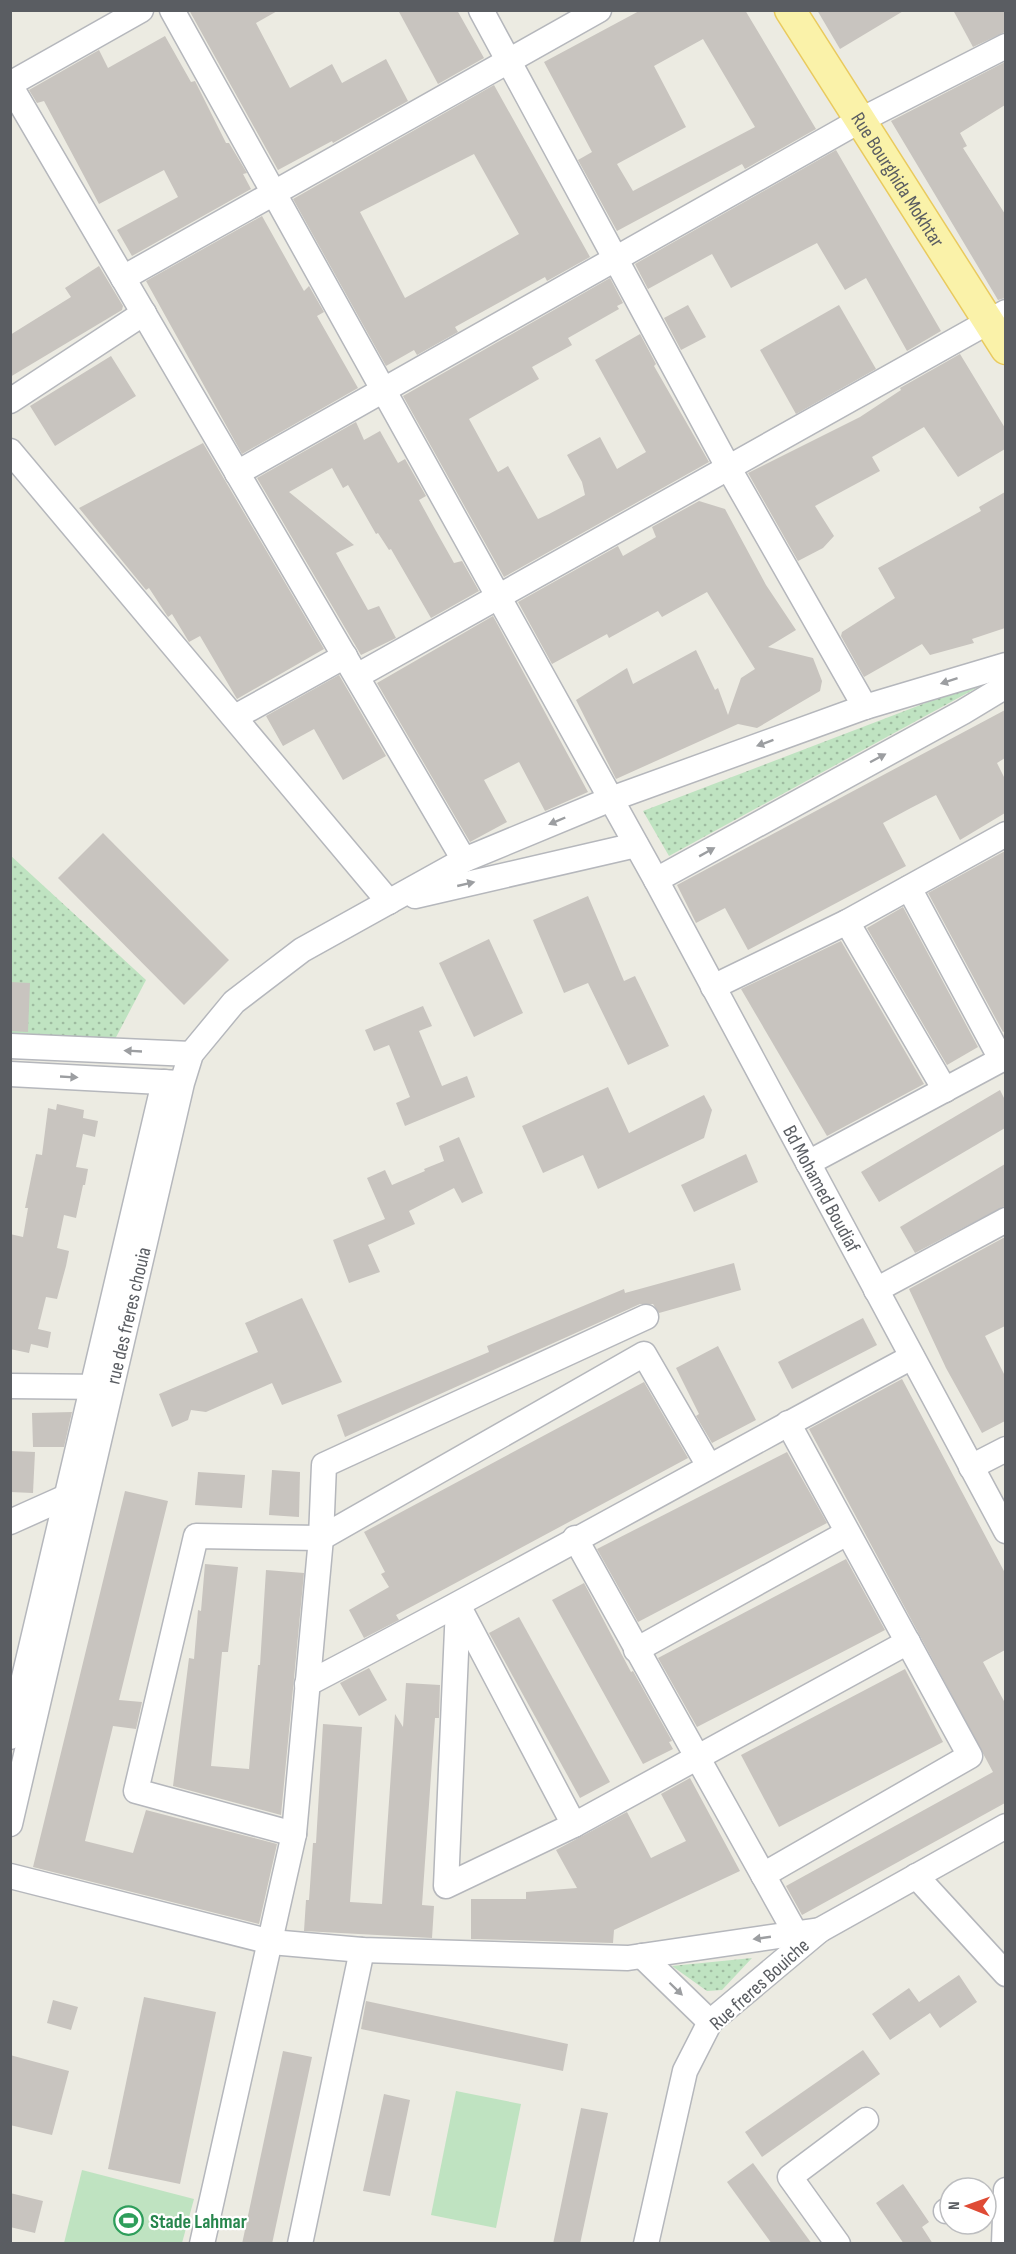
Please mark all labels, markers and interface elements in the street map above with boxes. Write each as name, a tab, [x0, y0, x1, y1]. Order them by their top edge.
street label: Rue Bourghida Mokhtar	[845, 108, 949, 252]
one-way arrow	[940, 676, 958, 686]
one-way arrow	[756, 739, 774, 749]
one-way arrow	[870, 753, 887, 763]
one-way arrow	[548, 817, 566, 826]
one-way arrow	[699, 847, 716, 857]
one-way arrow	[457, 879, 476, 889]
one-way arrow	[123, 1047, 142, 1056]
one-way arrow	[59, 1072, 78, 1082]
street label: Bd Mohamed Boudiaf	[777, 1122, 865, 1257]
street label: rue des freres chouia	[101, 1245, 157, 1387]
street label: Rue freres Bouiche	[705, 1934, 814, 2036]
one-way arrow	[752, 1934, 771, 1943]
one-way arrow	[669, 1982, 683, 1996]
north arrow	[938, 2176, 998, 2236]
text: N	[945, 2201, 964, 2210]
sports icon: Stade Lahmar	[113, 2205, 145, 2237]
place label: Stade Lahmar	[150, 2210, 247, 2234]

